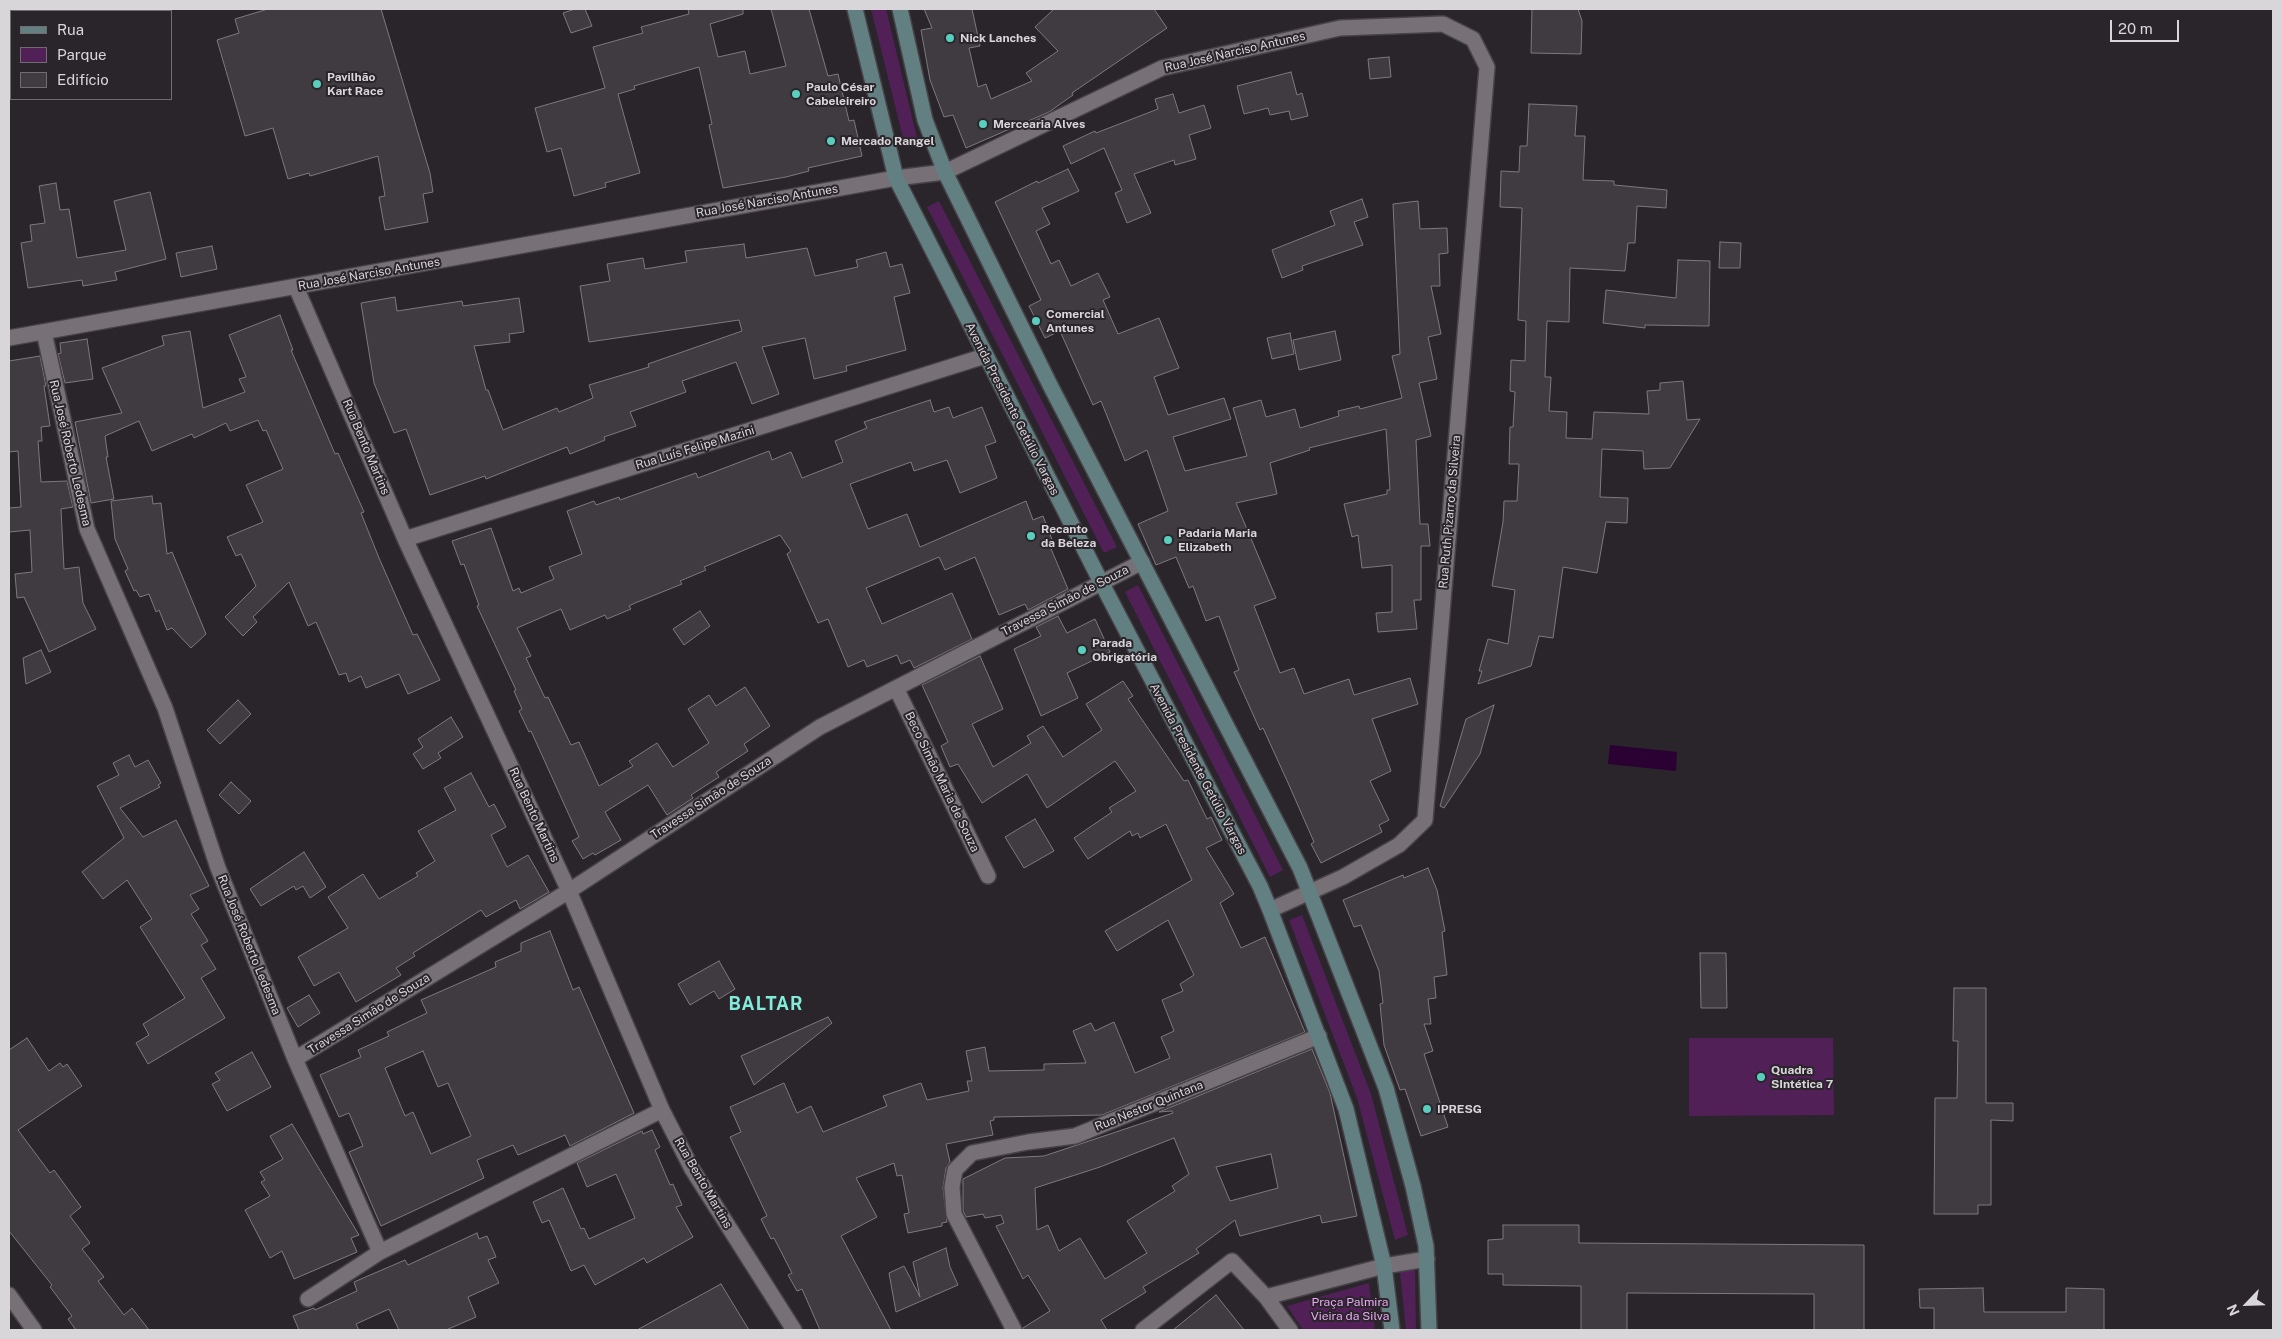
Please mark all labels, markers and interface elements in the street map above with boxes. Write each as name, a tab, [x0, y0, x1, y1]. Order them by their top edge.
legend	[10, 10, 172, 100]
scale bar	[2112, 10, 2181, 42]
text: 20 m	[2118, 20, 2153, 37]
text: Rua	[57, 21, 84, 38]
street label: Rua José Narciso Antunes	[1163, 29, 1307, 75]
place label: Nick Lanches	[960, 31, 1036, 45]
marker: Nick Lanches	[944, 32, 956, 44]
text: Parque	[57, 46, 107, 63]
place label: Pavilhão Kart Race	[327, 70, 383, 98]
text: Edifício	[57, 71, 109, 88]
marker: Pavilhão Kart Race	[311, 78, 323, 90]
place label: Paulo César Cabeleireiro	[806, 80, 876, 108]
marker: Paulo César Cabeleireiro	[790, 88, 802, 100]
place label: Mercearia Alves	[993, 117, 1085, 131]
marker: Mercearia Alves	[977, 118, 989, 130]
place label: Mercado Rangel	[841, 134, 934, 148]
marker: Mercado Rangel	[825, 135, 837, 147]
street label: Rua José Narciso Antunes	[695, 181, 839, 221]
street label: Rua José Narciso Antunes	[297, 254, 441, 294]
place label: Comercial Antunes	[1046, 307, 1105, 335]
marker: Comercial Antunes	[1030, 315, 1042, 327]
street label: Avenida Presidente Getúlio Vargas	[962, 320, 1062, 498]
street label: Rua José Roberto Ledesma	[46, 379, 94, 527]
street label: Rua Bento Martins	[339, 397, 393, 497]
street label: Rua Luís Felipe Mazini	[634, 423, 756, 473]
street label: Rua Ruth Pizarro da Silveira	[1436, 435, 1464, 589]
place label: Recanto da Beleza	[1041, 522, 1096, 550]
place label: Padaria Maria Elizabeth	[1178, 526, 1257, 554]
marker: Recanto da Beleza	[1025, 530, 1037, 542]
marker: Padaria Maria Elizabeth	[1162, 534, 1174, 546]
street label: Travessa Simão de Souza	[999, 563, 1131, 639]
place label: Parada Obrigatória	[1092, 636, 1157, 664]
marker: Parada Obrigatória	[1076, 644, 1088, 656]
street label: Avenida Presidente Getúlio Vargas	[1147, 681, 1249, 857]
street label: Beco Simão Maria de Souza	[902, 709, 982, 855]
street label: Travessa Simão de Souza	[648, 754, 774, 842]
street label: Rua Bento Martins	[506, 765, 562, 865]
street label: Rua José Roberto Ledesma	[214, 873, 284, 1017]
street label: Travessa Simão de Souza	[305, 971, 433, 1057]
district label: BALTAR	[728, 993, 804, 1015]
place label: Quadra SIntética 7	[1771, 1063, 1833, 1091]
marker: Quadra SIntética 7	[1755, 1071, 1767, 1083]
street label: Rua Nestor Quintana	[1093, 1078, 1205, 1134]
place label: IPRESG	[1437, 1102, 1482, 1116]
marker: IPRESG	[1421, 1103, 1433, 1115]
street label: Rua Bento Martins	[671, 1135, 735, 1231]
north arrow	[2222, 1279, 2272, 1329]
park label: Praça Palmira Vieira da Silva	[1311, 1295, 1389, 1323]
text: N	[2224, 1302, 2243, 1318]

